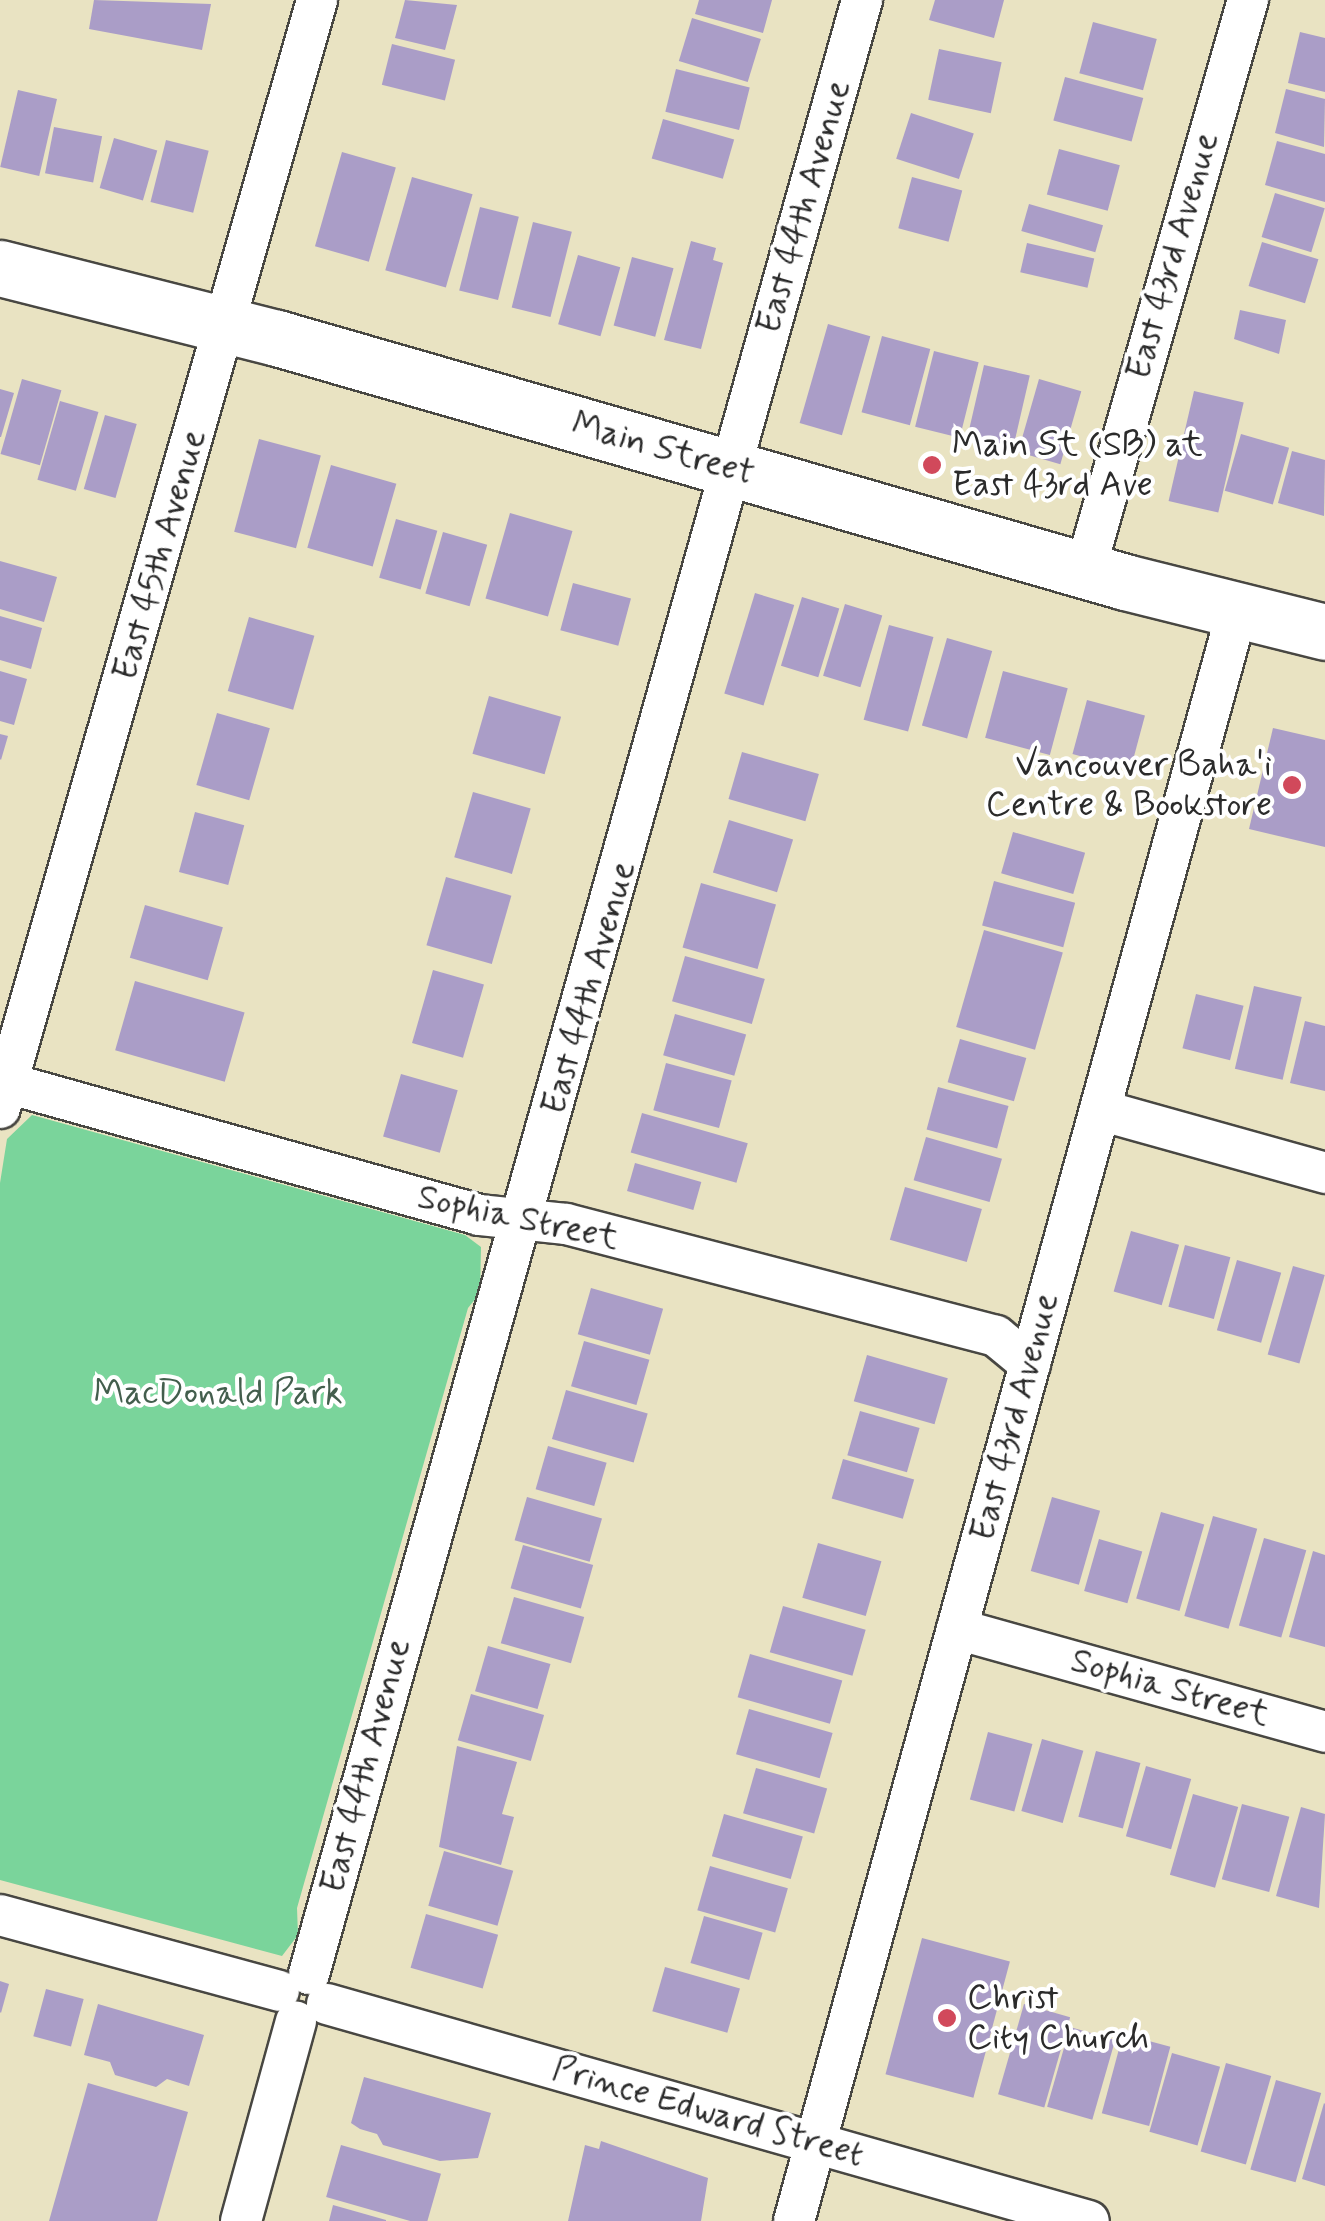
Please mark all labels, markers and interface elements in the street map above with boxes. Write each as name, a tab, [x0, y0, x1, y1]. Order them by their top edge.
street label: East 44th Avenue	[748, 76, 860, 338]
street label: East 43rd Avenue	[1117, 127, 1229, 385]
street label: Main Street	[568, 403, 758, 495]
place label: Main St (SB) at East 43rd Ave	[952, 424, 1195, 506]
street label: East 45th Avenue	[104, 425, 216, 685]
marker: Main St (SB) at East 43rd Ave	[921, 454, 943, 476]
place label: Vancouver Baha'i Centre & Bookstore	[986, 744, 1272, 826]
marker: Vancouver Baha'i Centre & Bookstore	[1281, 774, 1303, 796]
street label: East 44th Avenue	[533, 857, 645, 1119]
street label: Sophia Street	[414, 1176, 622, 1260]
street label: East 43rd Avenue	[961, 1287, 1069, 1547]
park label: MacDonald Park	[94, 1372, 342, 1414]
street label: East 44th Avenue	[312, 1634, 420, 1898]
street label: Sophia Street	[1066, 1640, 1274, 1736]
place label: Christ City Church	[967, 1977, 1149, 2059]
marker: Christ City Church	[936, 2007, 958, 2029]
street label: Prince Edward Street	[545, 2047, 871, 2177]

